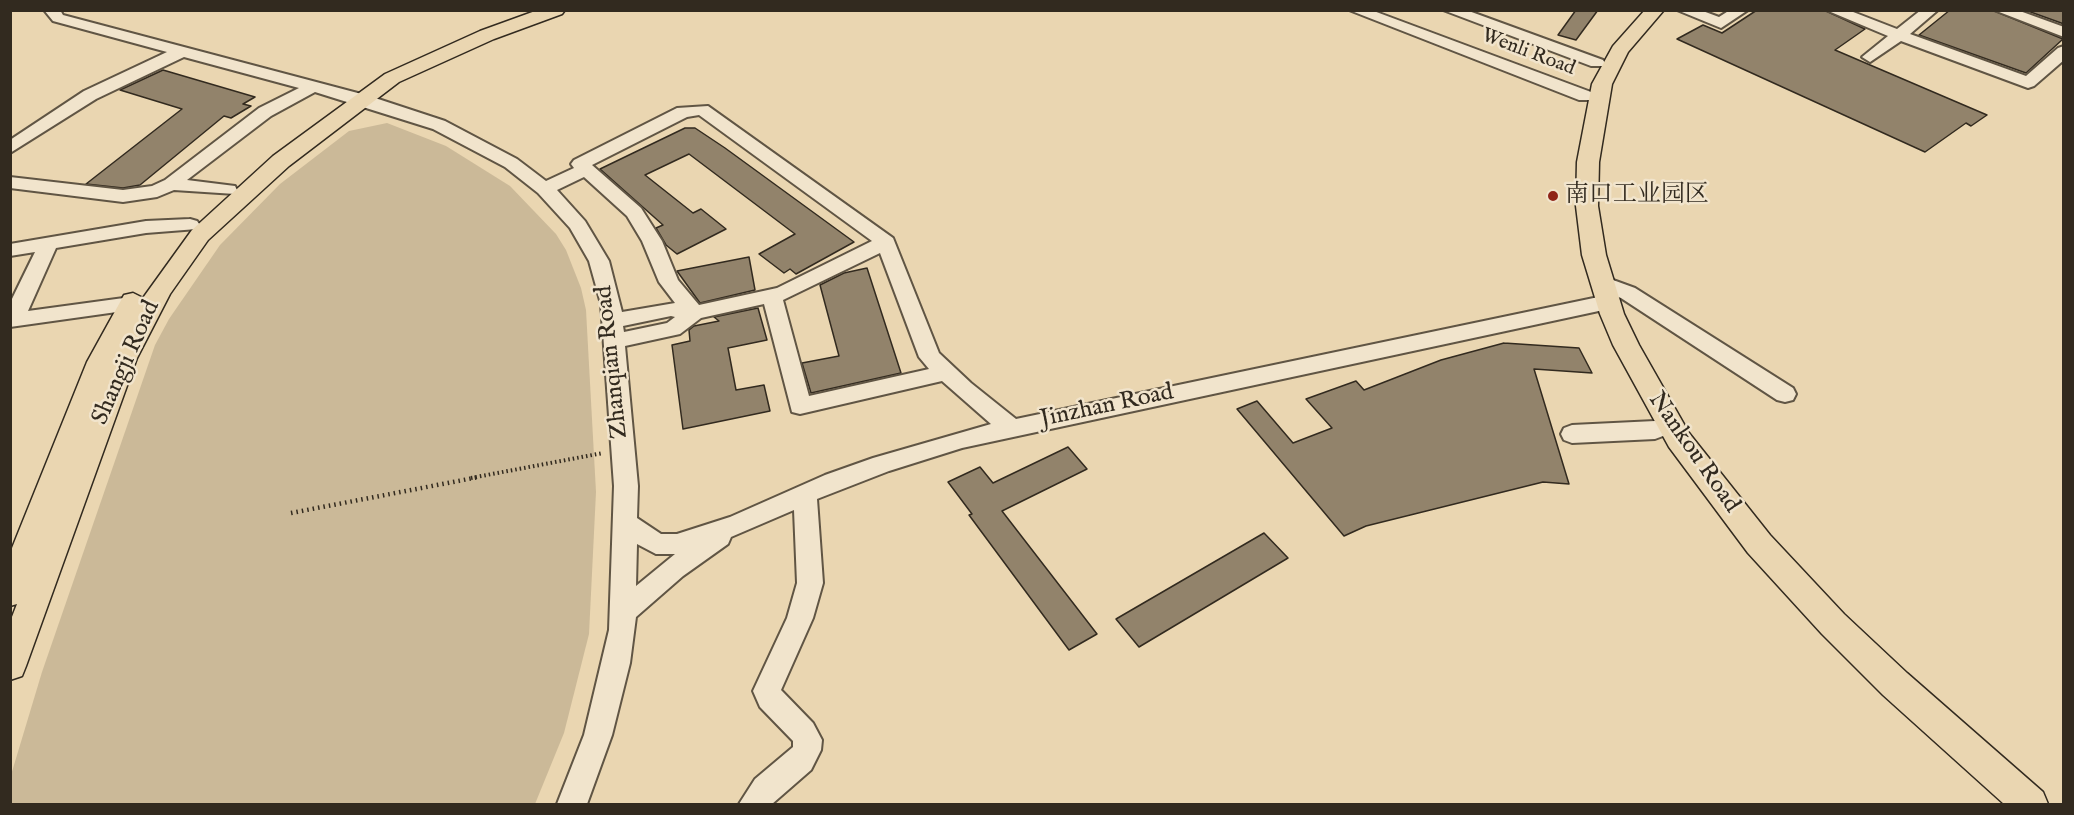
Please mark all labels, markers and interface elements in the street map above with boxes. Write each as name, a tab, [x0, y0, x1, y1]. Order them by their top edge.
street label: Wenli Road	[1478, 24, 1578, 82]
place label: 南口工业园区	[1565, 182, 1709, 210]
marker: 南口工业园区	[1546, 189, 1560, 203]
street label: Zhanqian Road	[591, 284, 635, 440]
street label: Shangji Road	[87, 296, 167, 430]
street label: Jinzhan Road	[1038, 379, 1176, 435]
street label: Nankou Road	[1641, 387, 1745, 519]

